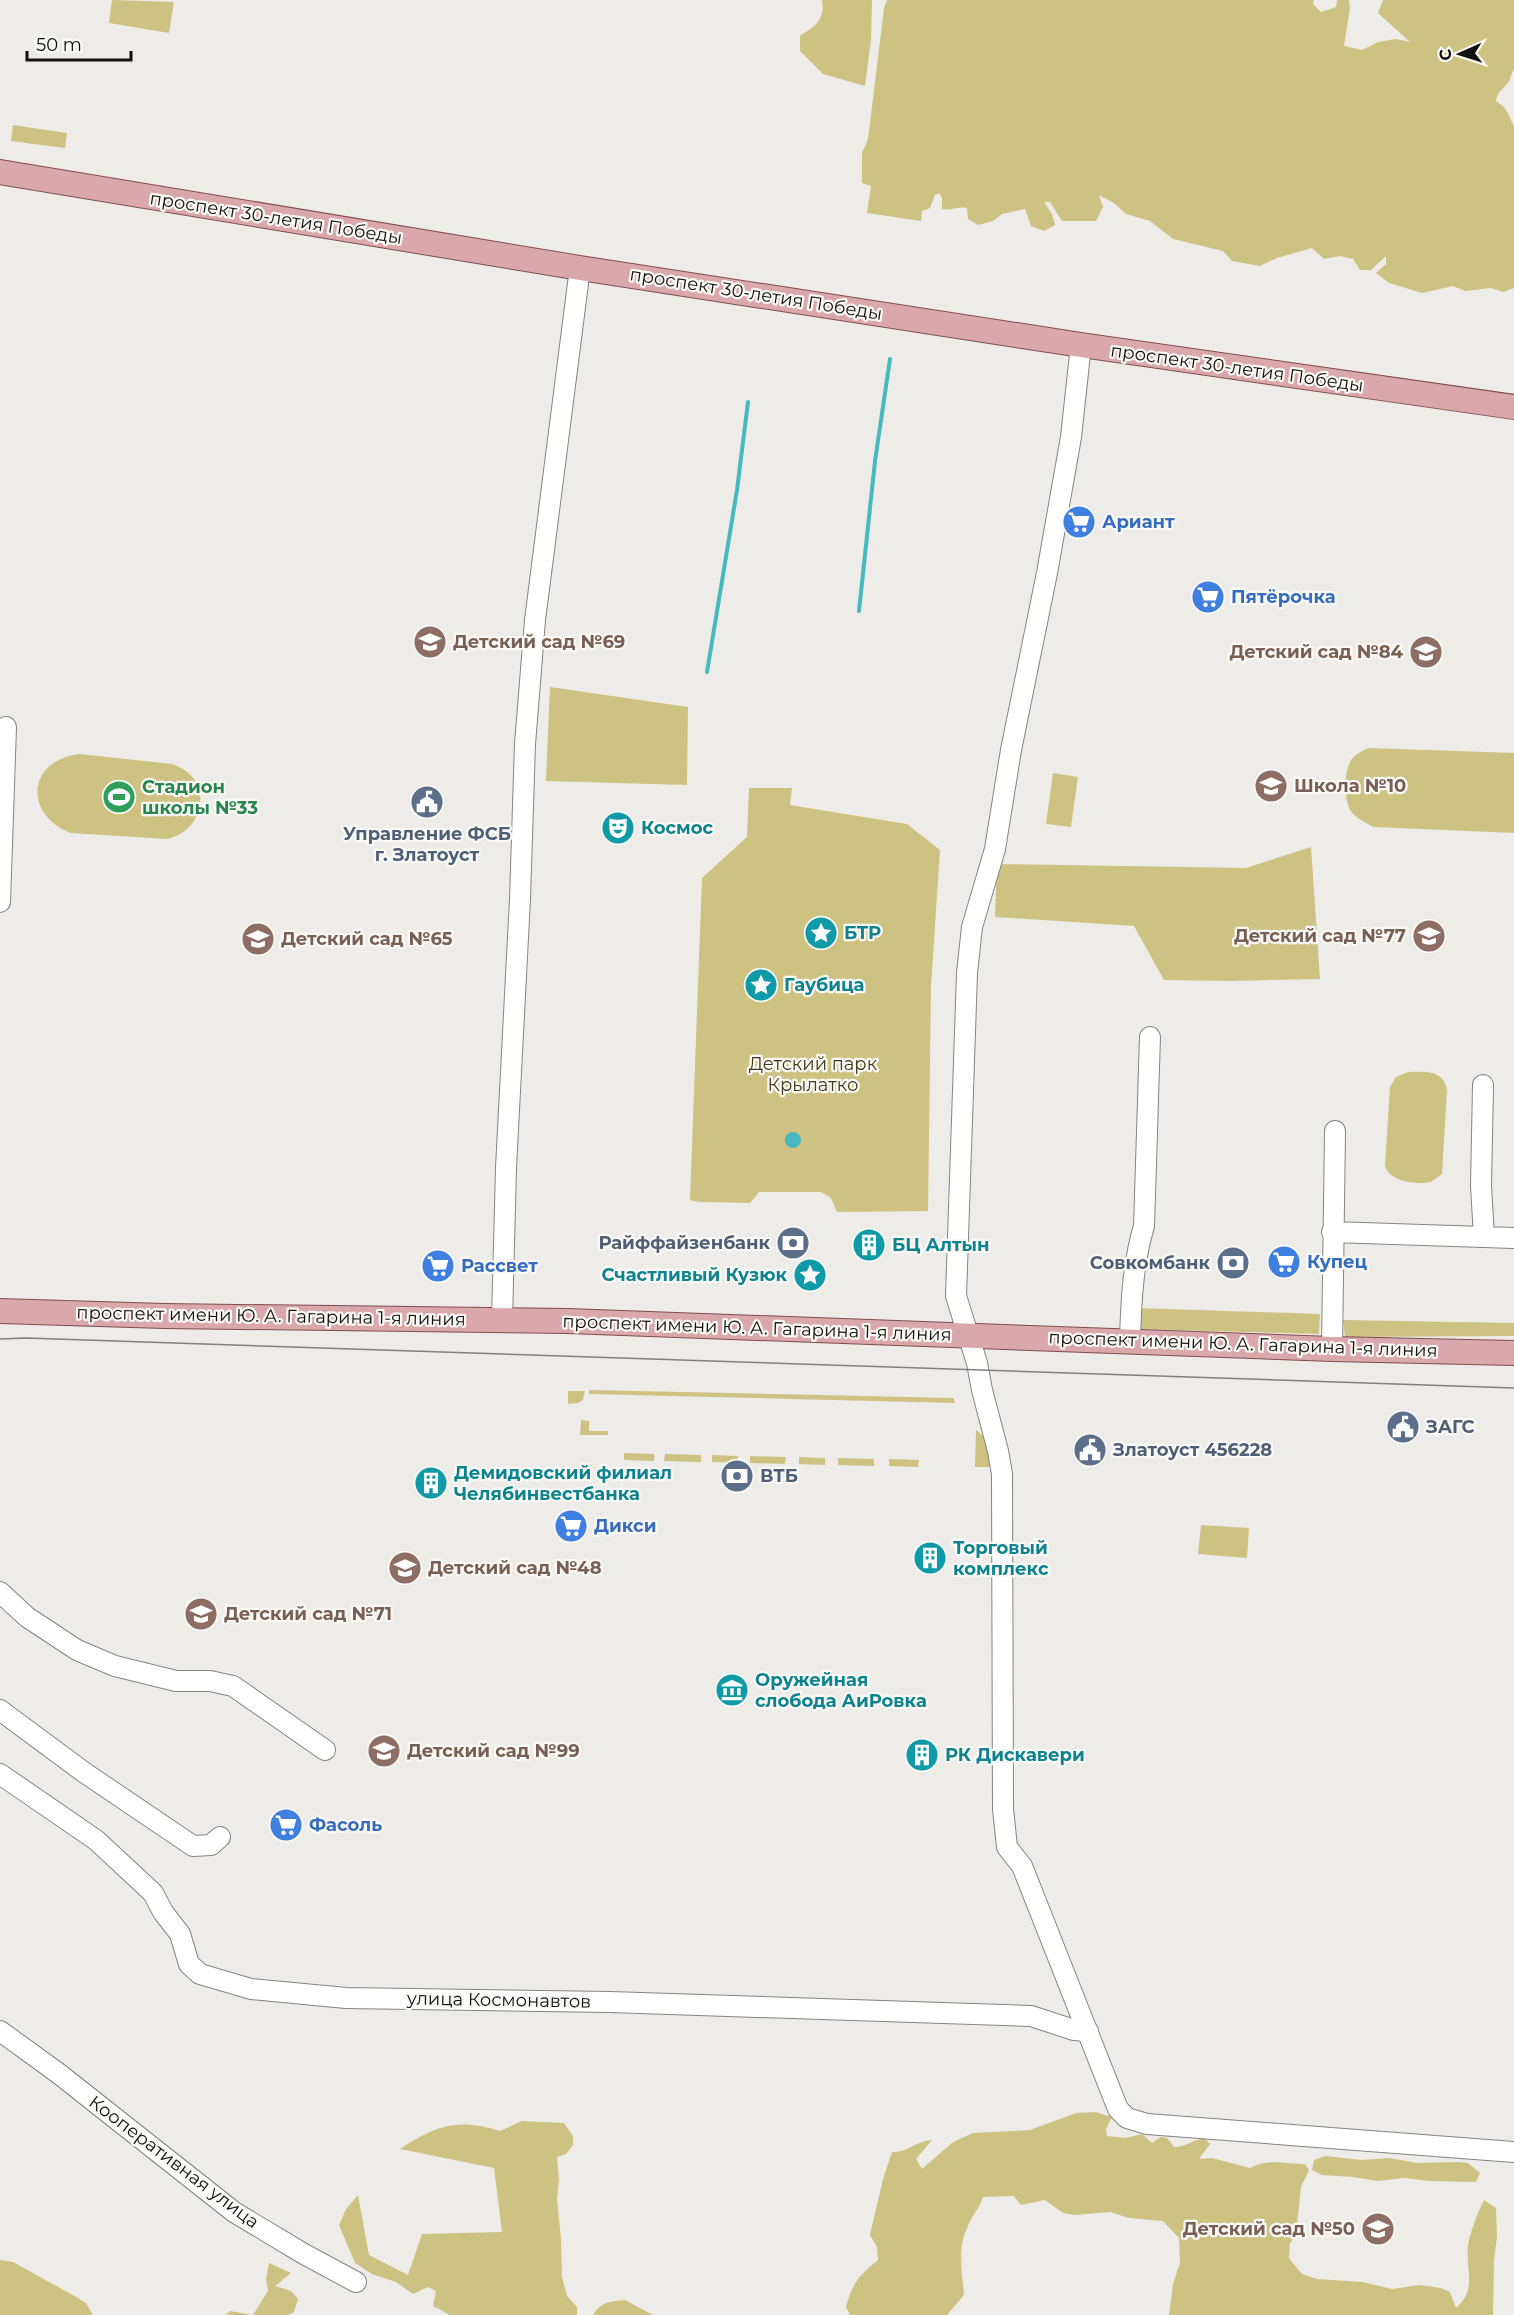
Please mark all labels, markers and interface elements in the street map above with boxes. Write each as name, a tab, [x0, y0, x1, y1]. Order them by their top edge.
scale bar	[27, 24, 130, 62]
north arrow	[1430, 24, 1490, 84]
text: 50 m	[36, 34, 82, 56]
text: С	[1436, 48, 1455, 61]
street label: проспект 30-летия Победы	[148, 187, 404, 249]
street label: проспект 30-летия Победы	[628, 263, 884, 325]
street label: проспект 30-летия Победы	[1109, 339, 1365, 397]
supermarket icon: Ариант	[1061, 504, 1097, 540]
place label: Ариант	[1102, 511, 1175, 533]
supermarket icon: Пятёрочка	[1190, 579, 1226, 615]
place label: Пятёрочка	[1231, 586, 1336, 608]
school or university icon: Детский сад №69	[412, 624, 448, 660]
place label: Детский сад №69	[453, 631, 625, 653]
school or university icon: Детский сад №84	[1408, 634, 1444, 670]
place label: Детский сад №84	[1229, 641, 1404, 663]
school or university icon: Школа №10	[1253, 768, 1289, 804]
place label: Школа №10	[1294, 775, 1406, 797]
place label: Стадион школы №33	[142, 776, 258, 819]
sports icon: Стадион школы №33	[101, 779, 137, 815]
public building icon: Управление ФСБ г. Златоуст	[409, 784, 445, 820]
theatre icon: Космос	[600, 810, 636, 846]
place label: Космос	[641, 817, 714, 839]
place label: Управление ФСБ г. Златоуст	[343, 823, 511, 866]
place icon: БТР	[803, 915, 839, 951]
school or university icon: Детский сад №77	[1411, 918, 1447, 954]
school or university icon: Детский сад №65	[240, 921, 276, 957]
place label: БТР	[844, 922, 881, 944]
place label: Детский сад №77	[1234, 925, 1406, 947]
place label: Детский сад №65	[281, 928, 453, 950]
place icon: Гаубица	[743, 967, 779, 1003]
place label: Гаубица	[784, 974, 865, 996]
park label: Детский парк Крылатко	[749, 1053, 878, 1096]
bank icon: Райффайзенбанк	[775, 1225, 811, 1261]
building icon: БЦ Алтын	[851, 1227, 887, 1263]
place label: Райффайзенбанк	[598, 1232, 770, 1254]
place label: БЦ Алтын	[892, 1234, 990, 1256]
supermarket icon: Купец	[1266, 1244, 1302, 1280]
bank icon: Совкомбанк	[1215, 1245, 1251, 1281]
supermarket icon: Рассвет	[420, 1248, 456, 1284]
place label: Купец	[1307, 1251, 1368, 1273]
place label: Совкомбанк	[1090, 1252, 1210, 1274]
place label: Рассвет	[461, 1255, 538, 1277]
place icon: Счастливый Кузюк	[792, 1257, 828, 1293]
place label: Счастливый Кузюк	[601, 1264, 787, 1286]
street label: проспект имени Ю. А. Гагарина 1-я линия	[76, 1302, 466, 1330]
street label: проспект имени Ю. А. Гагарина 1-я линия	[562, 1310, 952, 1346]
street label: проспект имени Ю. А. Гагарина 1-я линия	[1048, 1326, 1438, 1362]
public building icon: ЗАГС	[1385, 1409, 1421, 1445]
place label: ЗАГС	[1425, 1416, 1475, 1438]
public building icon: Златоуст 456228	[1072, 1432, 1108, 1468]
place label: Златоуст 456228	[1112, 1439, 1272, 1461]
bank icon: ВТБ	[719, 1458, 755, 1494]
place label: Демидовский филиал Челябинвестбанка	[454, 1462, 672, 1505]
building icon: Демидовский филиал Челябинвестбанка	[413, 1465, 449, 1501]
place label: ВТБ	[760, 1465, 798, 1487]
supermarket icon: Дикси	[553, 1508, 589, 1544]
place label: Дикси	[594, 1515, 656, 1537]
place label: Торговый комплекс	[953, 1537, 1049, 1580]
building icon: Торговый комплекс	[912, 1540, 948, 1576]
school or university icon: Детский сад №48	[387, 1550, 423, 1586]
place label: Детский сад №48	[428, 1557, 602, 1579]
school or university icon: Детский сад №71	[183, 1596, 219, 1632]
place label: Детский сад №71	[224, 1603, 392, 1625]
place label: Оружейная слобода АиРовка	[755, 1669, 927, 1712]
museum icon: Оружейная слобода АиРовка	[714, 1672, 750, 1708]
school or university icon: Детский сад №99	[366, 1733, 402, 1769]
building icon: РК Дискавери	[904, 1737, 940, 1773]
place label: Детский сад №99	[407, 1740, 580, 1762]
place label: РК Дискавери	[945, 1744, 1085, 1766]
supermarket icon: Фасоль	[268, 1807, 304, 1843]
place label: Фасоль	[309, 1814, 382, 1836]
street label: улица Космонавтов	[406, 1987, 591, 2013]
street label: Кооперативная улица	[85, 2091, 263, 2233]
school or university icon: Детский сад №50	[1360, 2211, 1396, 2247]
place label: Детский сад №50	[1183, 2218, 1355, 2240]

